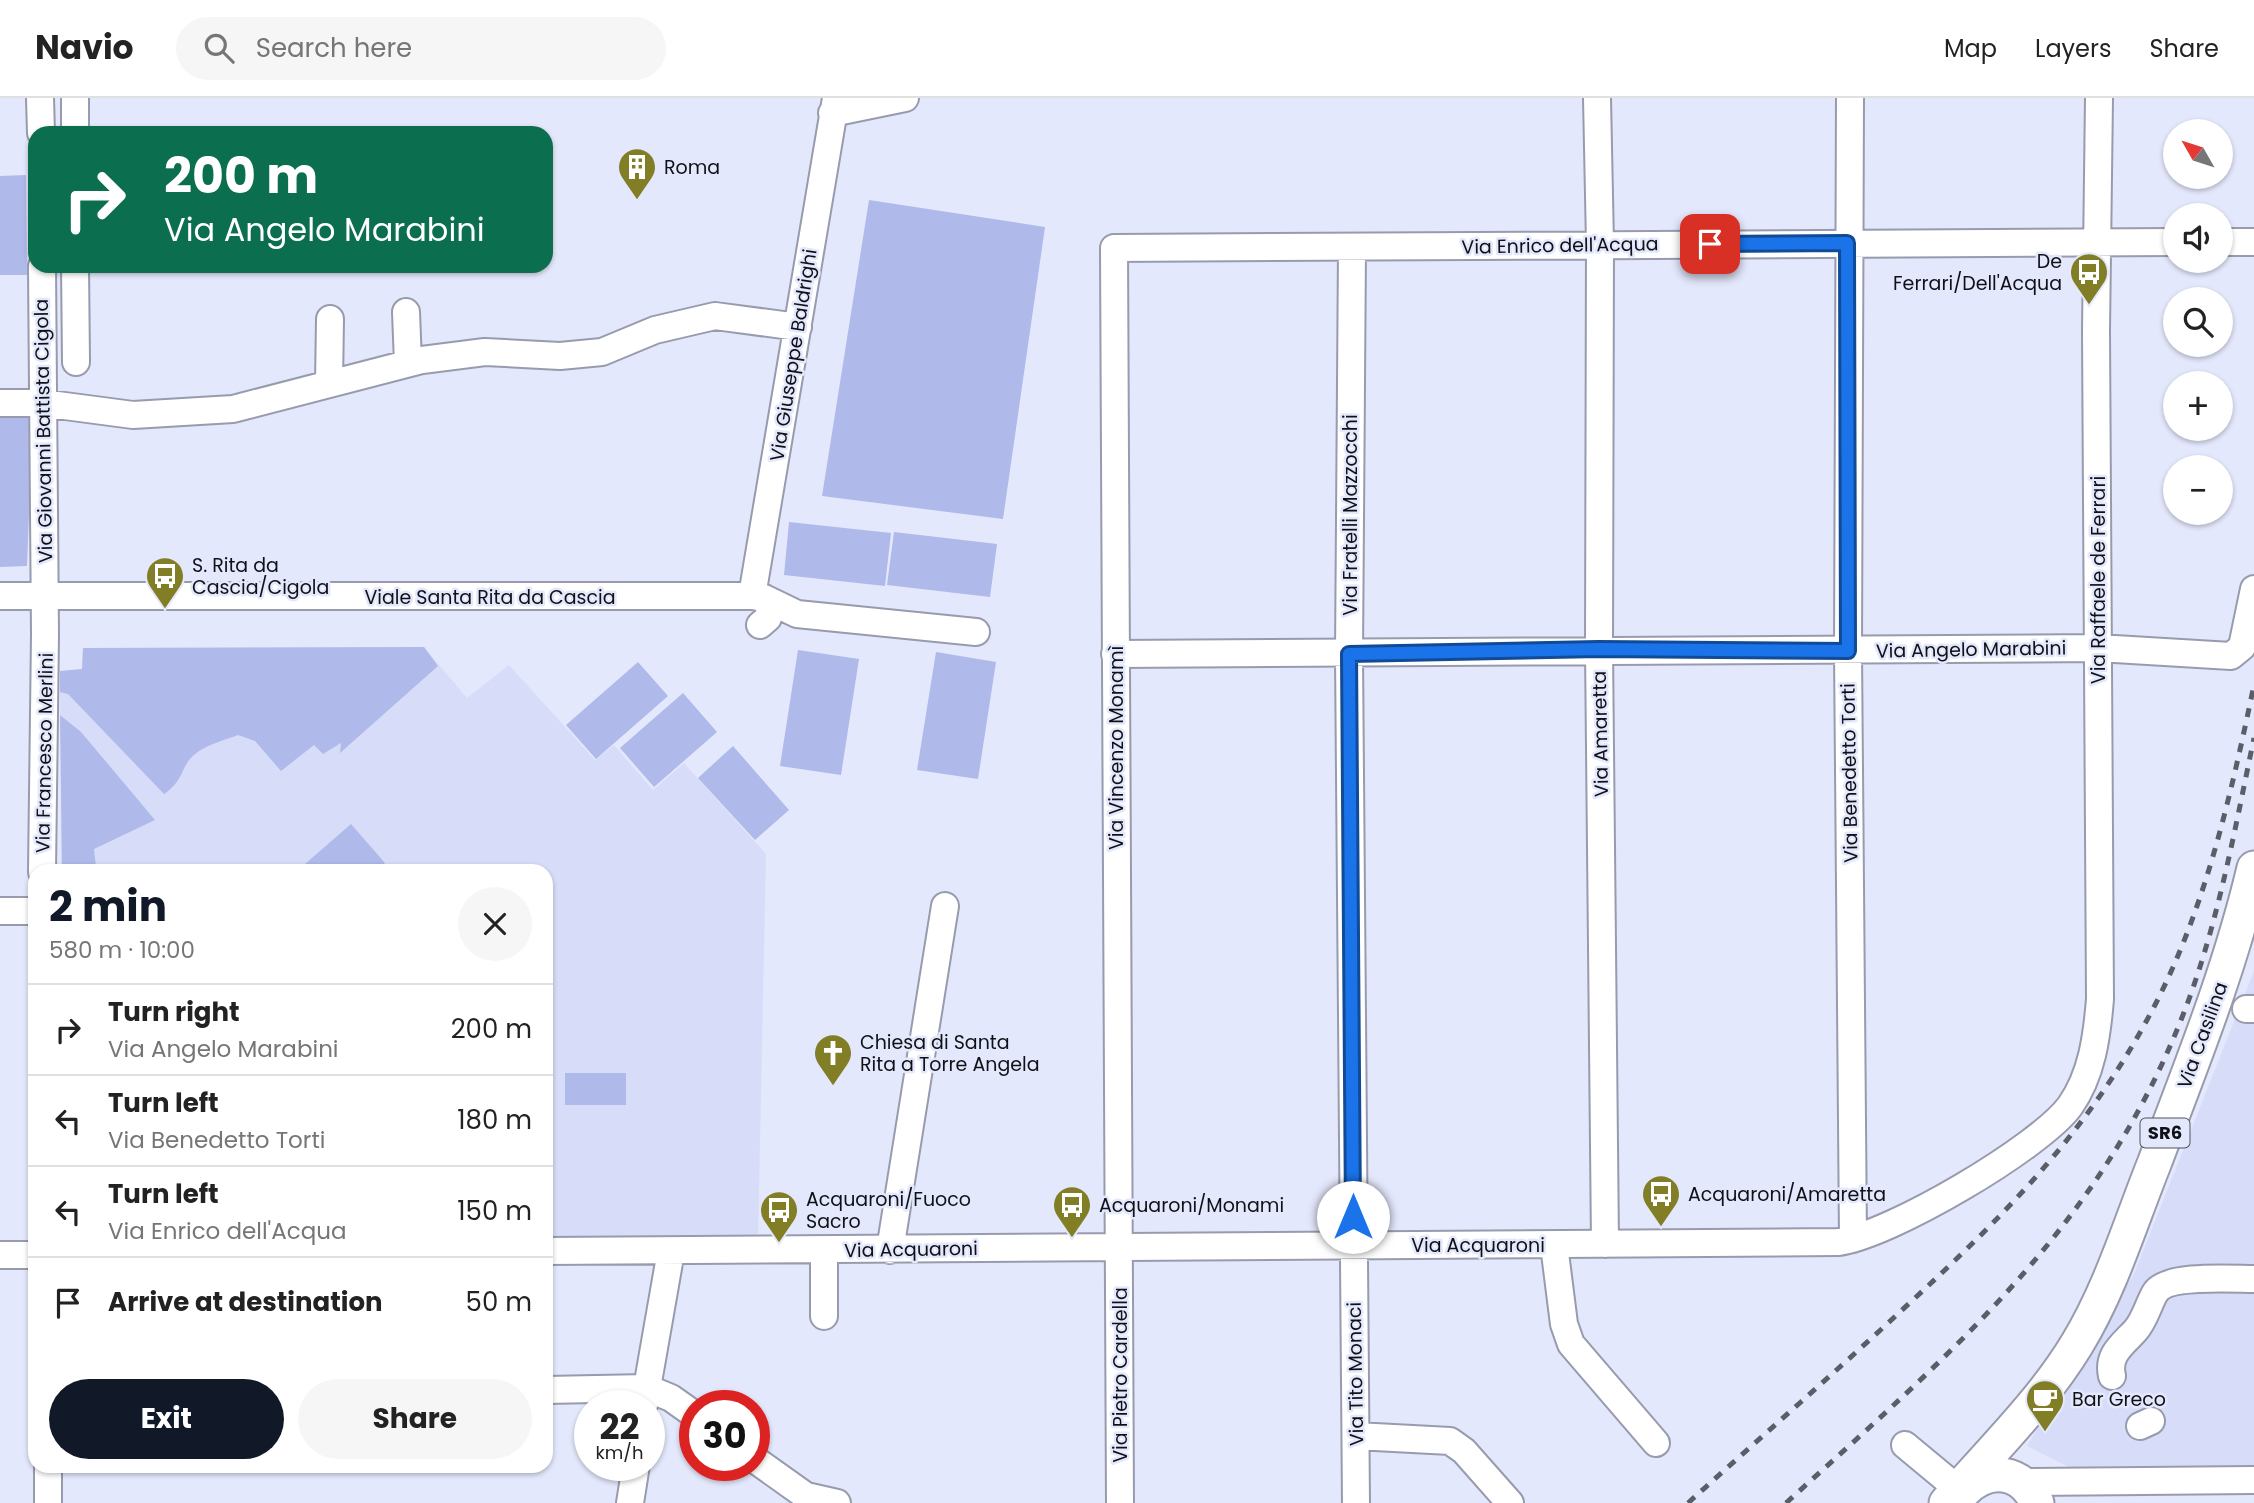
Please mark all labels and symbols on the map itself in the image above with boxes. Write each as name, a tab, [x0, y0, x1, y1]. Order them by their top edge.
north arrow	[2163, 119, 2233, 189]
building icon: Roma	[616, 146, 658, 201]
place label: Roma	[664, 154, 720, 181]
pin	[1680, 214, 1740, 274]
street label: Via Enrico dell'Acqua	[1461, 230, 1659, 261]
street label: Via Giuseppe Baldrighi	[763, 247, 824, 463]
place label: De Ferrari/Dell'Acqua	[1893, 248, 2062, 297]
bus stop icon: De Ferrari/Dell'Acqua	[2068, 251, 2110, 306]
street label: Via Giovanni Battista Cigola	[28, 299, 59, 563]
street label: Via Fratelli Mazzocchi	[1337, 414, 1364, 616]
street label: Via Raffaele de Ferrari	[2085, 476, 2112, 684]
place label: S. Rita da Cascia/Cigola	[192, 552, 329, 601]
bus stop icon: S. Rita da Cascia/Cigola	[144, 555, 186, 610]
street label: Viale Santa Rita da Cascia	[364, 584, 616, 611]
street label: Via Angelo Marabini	[1876, 634, 2066, 665]
street label: Via Vincenzo Monamì	[1103, 646, 1130, 850]
street label: Via Francesco Merlini	[29, 653, 60, 853]
street label: Via Amaretta	[1586, 671, 1615, 797]
street label: Via Benedetto Torti	[1834, 683, 1865, 863]
street label: Via Casilina	[2171, 978, 2234, 1092]
place label: Chiesa di Santa Rita a Torre Angela	[860, 1029, 1040, 1078]
church icon: Chiesa di Santa Rita a Torre Angela	[812, 1032, 854, 1087]
road number: SR6	[2140, 1118, 2190, 1148]
bus stop icon: Acquaroni/Amaretta	[1640, 1173, 1682, 1228]
position arrow	[1316, 1180, 1390, 1254]
place label: Acquaroni/Amaretta	[1688, 1181, 1886, 1208]
bus stop icon: Acquaroni/Monami	[1051, 1184, 1093, 1239]
place label: Acquaroni/Fuoco Sacro	[806, 1186, 971, 1235]
bus stop icon: Acquaroni/Fuoco Sacro	[758, 1189, 800, 1244]
place label: Acquaroni/Monami	[1099, 1192, 1284, 1219]
street label: Via Acquaroni	[1411, 1232, 1545, 1259]
street label: Via Acquaroni	[844, 1235, 978, 1264]
street label: Via Pietro Cardella	[1107, 1287, 1134, 1463]
street label: Via Tito Monaci	[1341, 1302, 1370, 1446]
cafe icon: Bar Greco	[2024, 1378, 2066, 1433]
place label: Bar Greco	[2072, 1386, 2166, 1413]
speed limit sign: 30	[679, 1390, 770, 1481]

